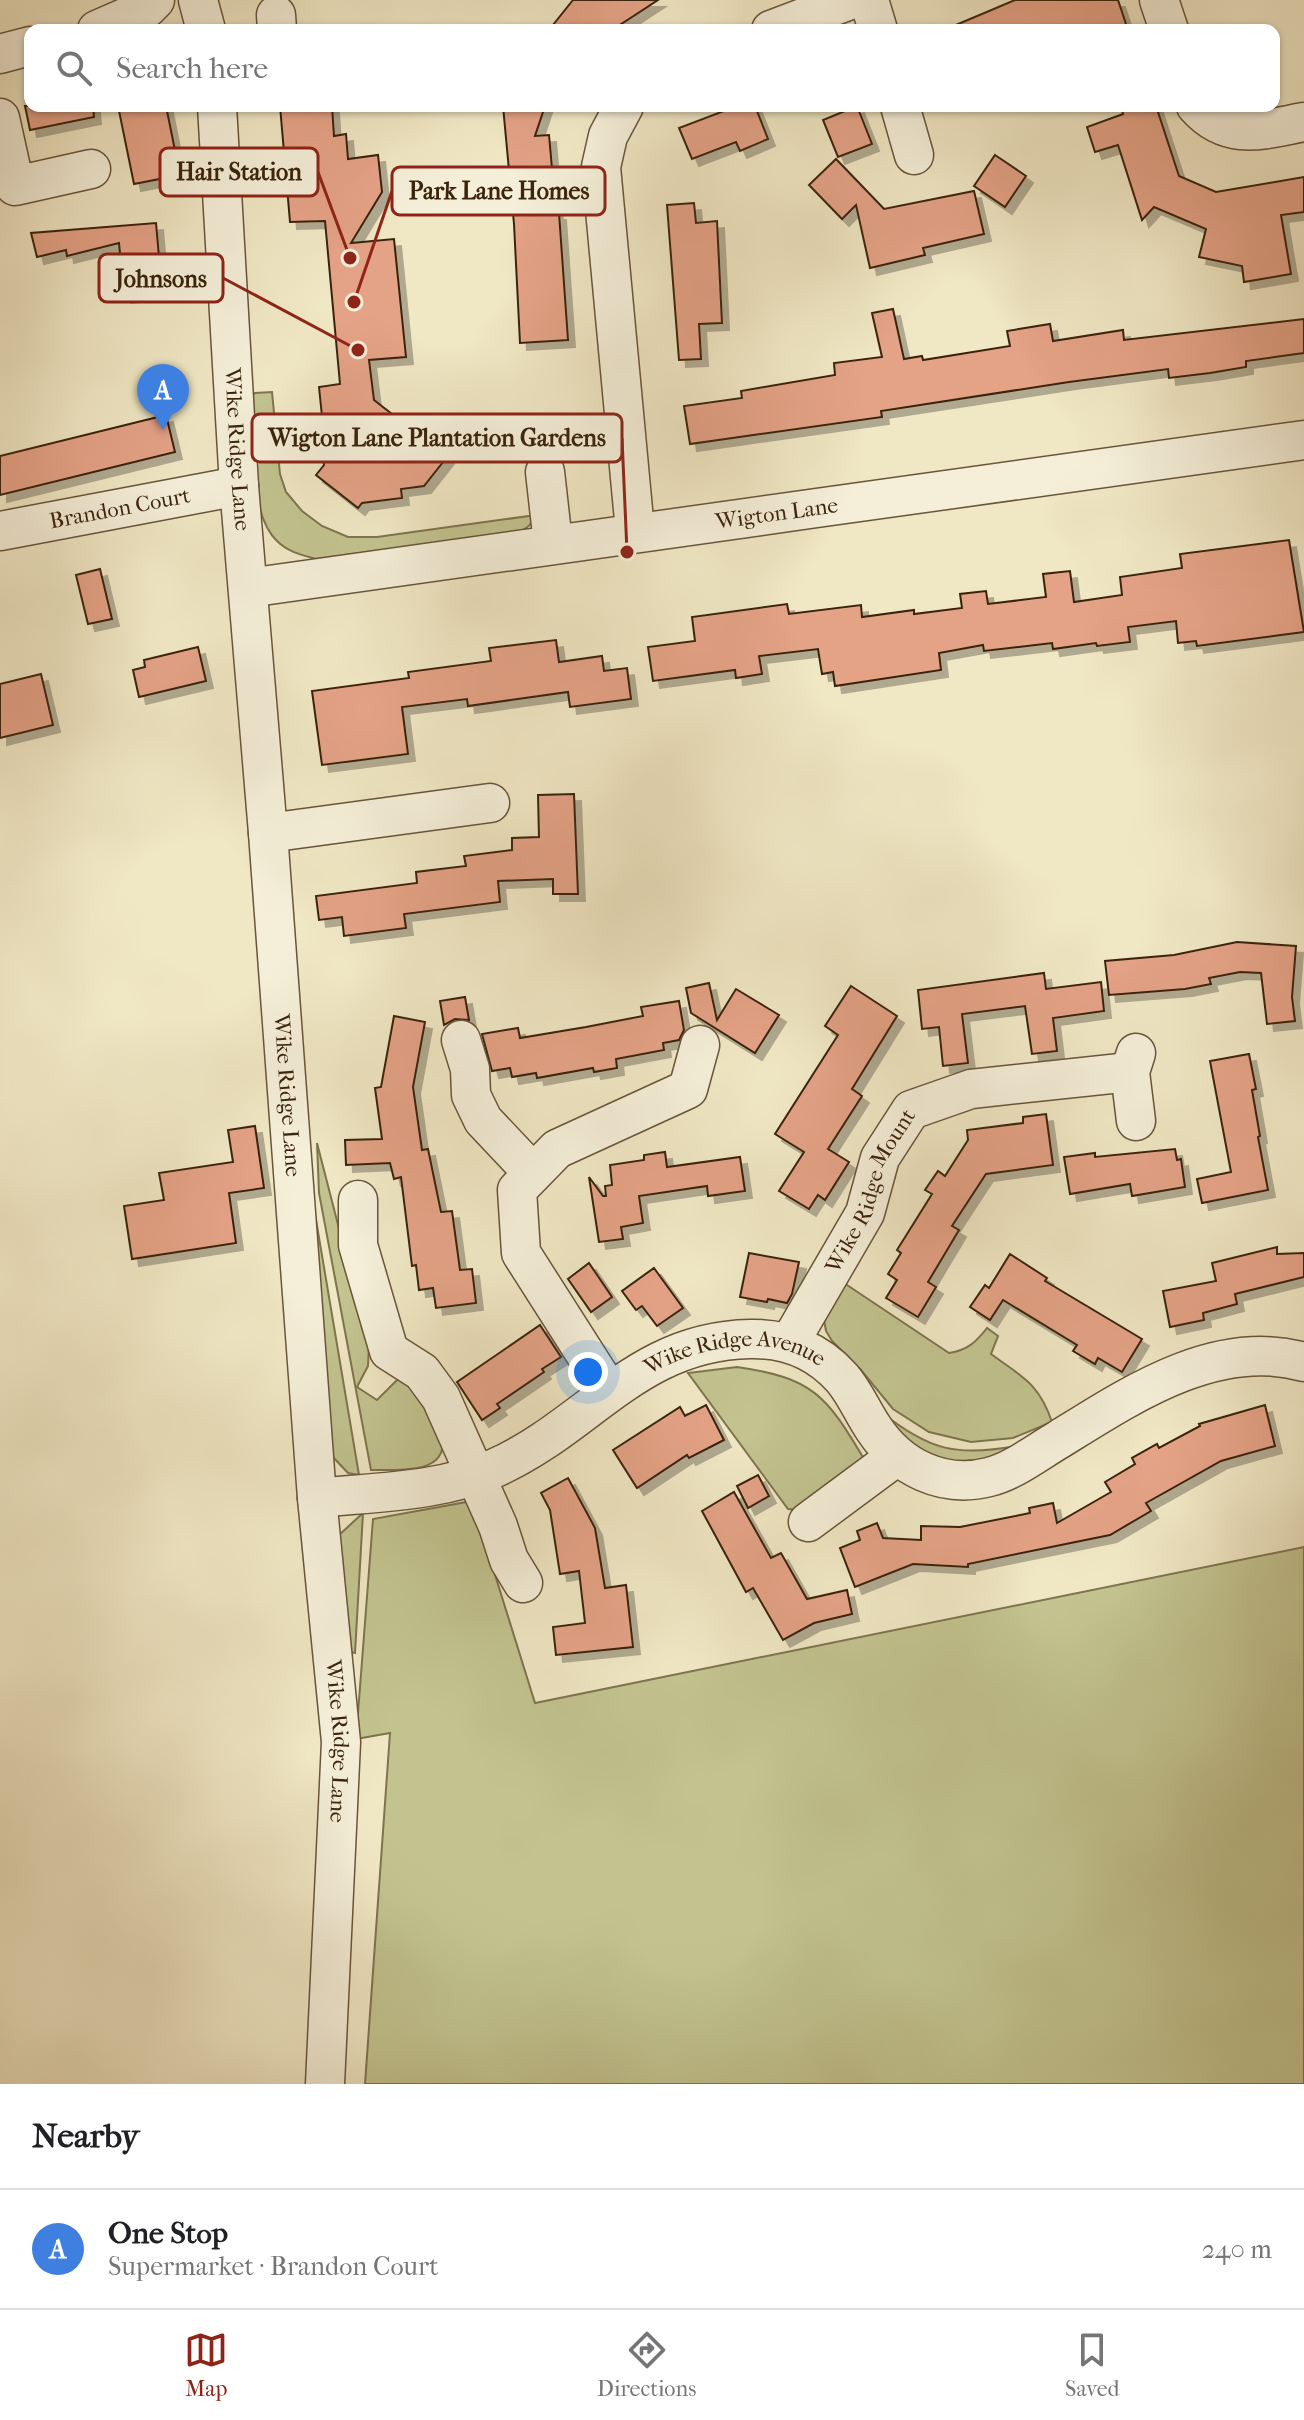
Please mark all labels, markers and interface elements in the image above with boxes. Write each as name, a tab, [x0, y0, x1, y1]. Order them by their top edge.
search box	[24, 24, 1280, 112]
icon: search	[52, 46, 96, 90]
text: Search here	[116, 51, 268, 86]
callout: Hair Station	[160, 148, 318, 196]
text: Hair Station	[176, 158, 303, 186]
callout: Park Lane Homes	[392, 167, 605, 215]
text: Park Lane Homes	[409, 177, 589, 205]
callout: Johnsons	[99, 254, 223, 302]
text: Johnsons	[113, 265, 207, 293]
pin: A	[137, 364, 189, 430]
street label: Wike Ridge Lane	[219, 366, 256, 532]
callout: Wigton Lane Plantation Gardens	[252, 414, 622, 462]
text: Wigton Lane Plantation Gardens	[267, 424, 606, 452]
street label: Brandon Court	[47, 482, 193, 534]
street label: Wigton Lane	[713, 492, 840, 535]
street label: Wike Ridge Lane	[268, 1012, 306, 1178]
street label: Wike Ridge Mount	[819, 1104, 921, 1279]
street label: Wike Ridge Avenue	[639, 1326, 831, 1381]
your location	[568, 1352, 608, 1392]
street label: Wike Ridge Lane	[320, 1658, 354, 1823]
text: Nearby	[32, 2116, 139, 2156]
text: One Stop	[108, 2216, 228, 2251]
text: A	[50, 2234, 66, 2265]
text: 240 m	[1202, 2234, 1272, 2265]
text: Supermarket · Brandon Court	[108, 2251, 439, 2282]
tab: Map	[184, 2328, 228, 2402]
tab: Directions	[597, 2328, 696, 2402]
tab: Saved	[1065, 2328, 1120, 2402]

